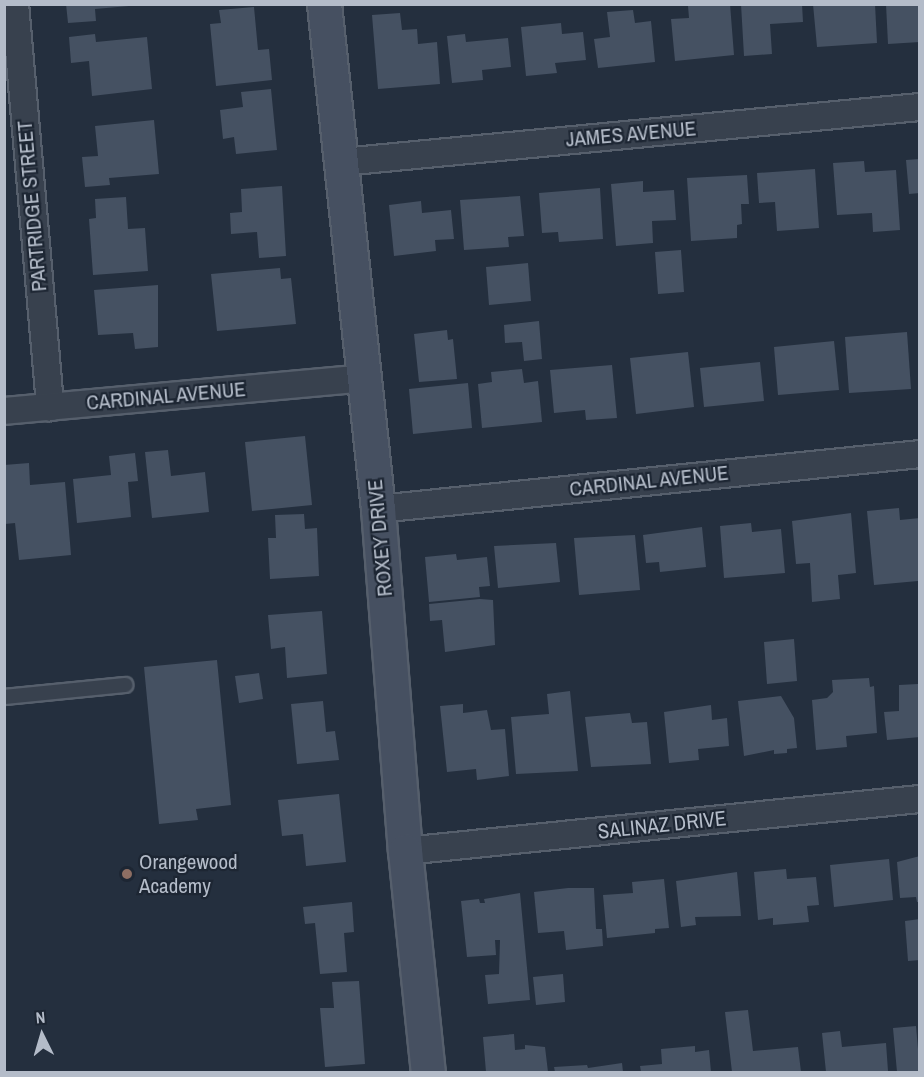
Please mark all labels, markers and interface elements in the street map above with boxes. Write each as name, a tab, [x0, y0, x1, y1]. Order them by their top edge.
street label: JAMES AVENUE	[564, 116, 698, 152]
street label: PARTRIDGE STREET	[12, 119, 52, 293]
street label: CARDINAL AVENUE	[85, 376, 247, 416]
street label: CARDINAL AVENUE	[567, 460, 731, 502]
street label: ROXEY DRIVE	[362, 478, 398, 598]
street label: SALINAZ DRIVE	[596, 806, 728, 844]
place label: Orangewood Academy	[139, 849, 238, 899]
marker: Orangewood Academy	[120, 867, 134, 881]
north arrow	[12, 1005, 72, 1065]
text: N	[35, 1006, 46, 1028]

